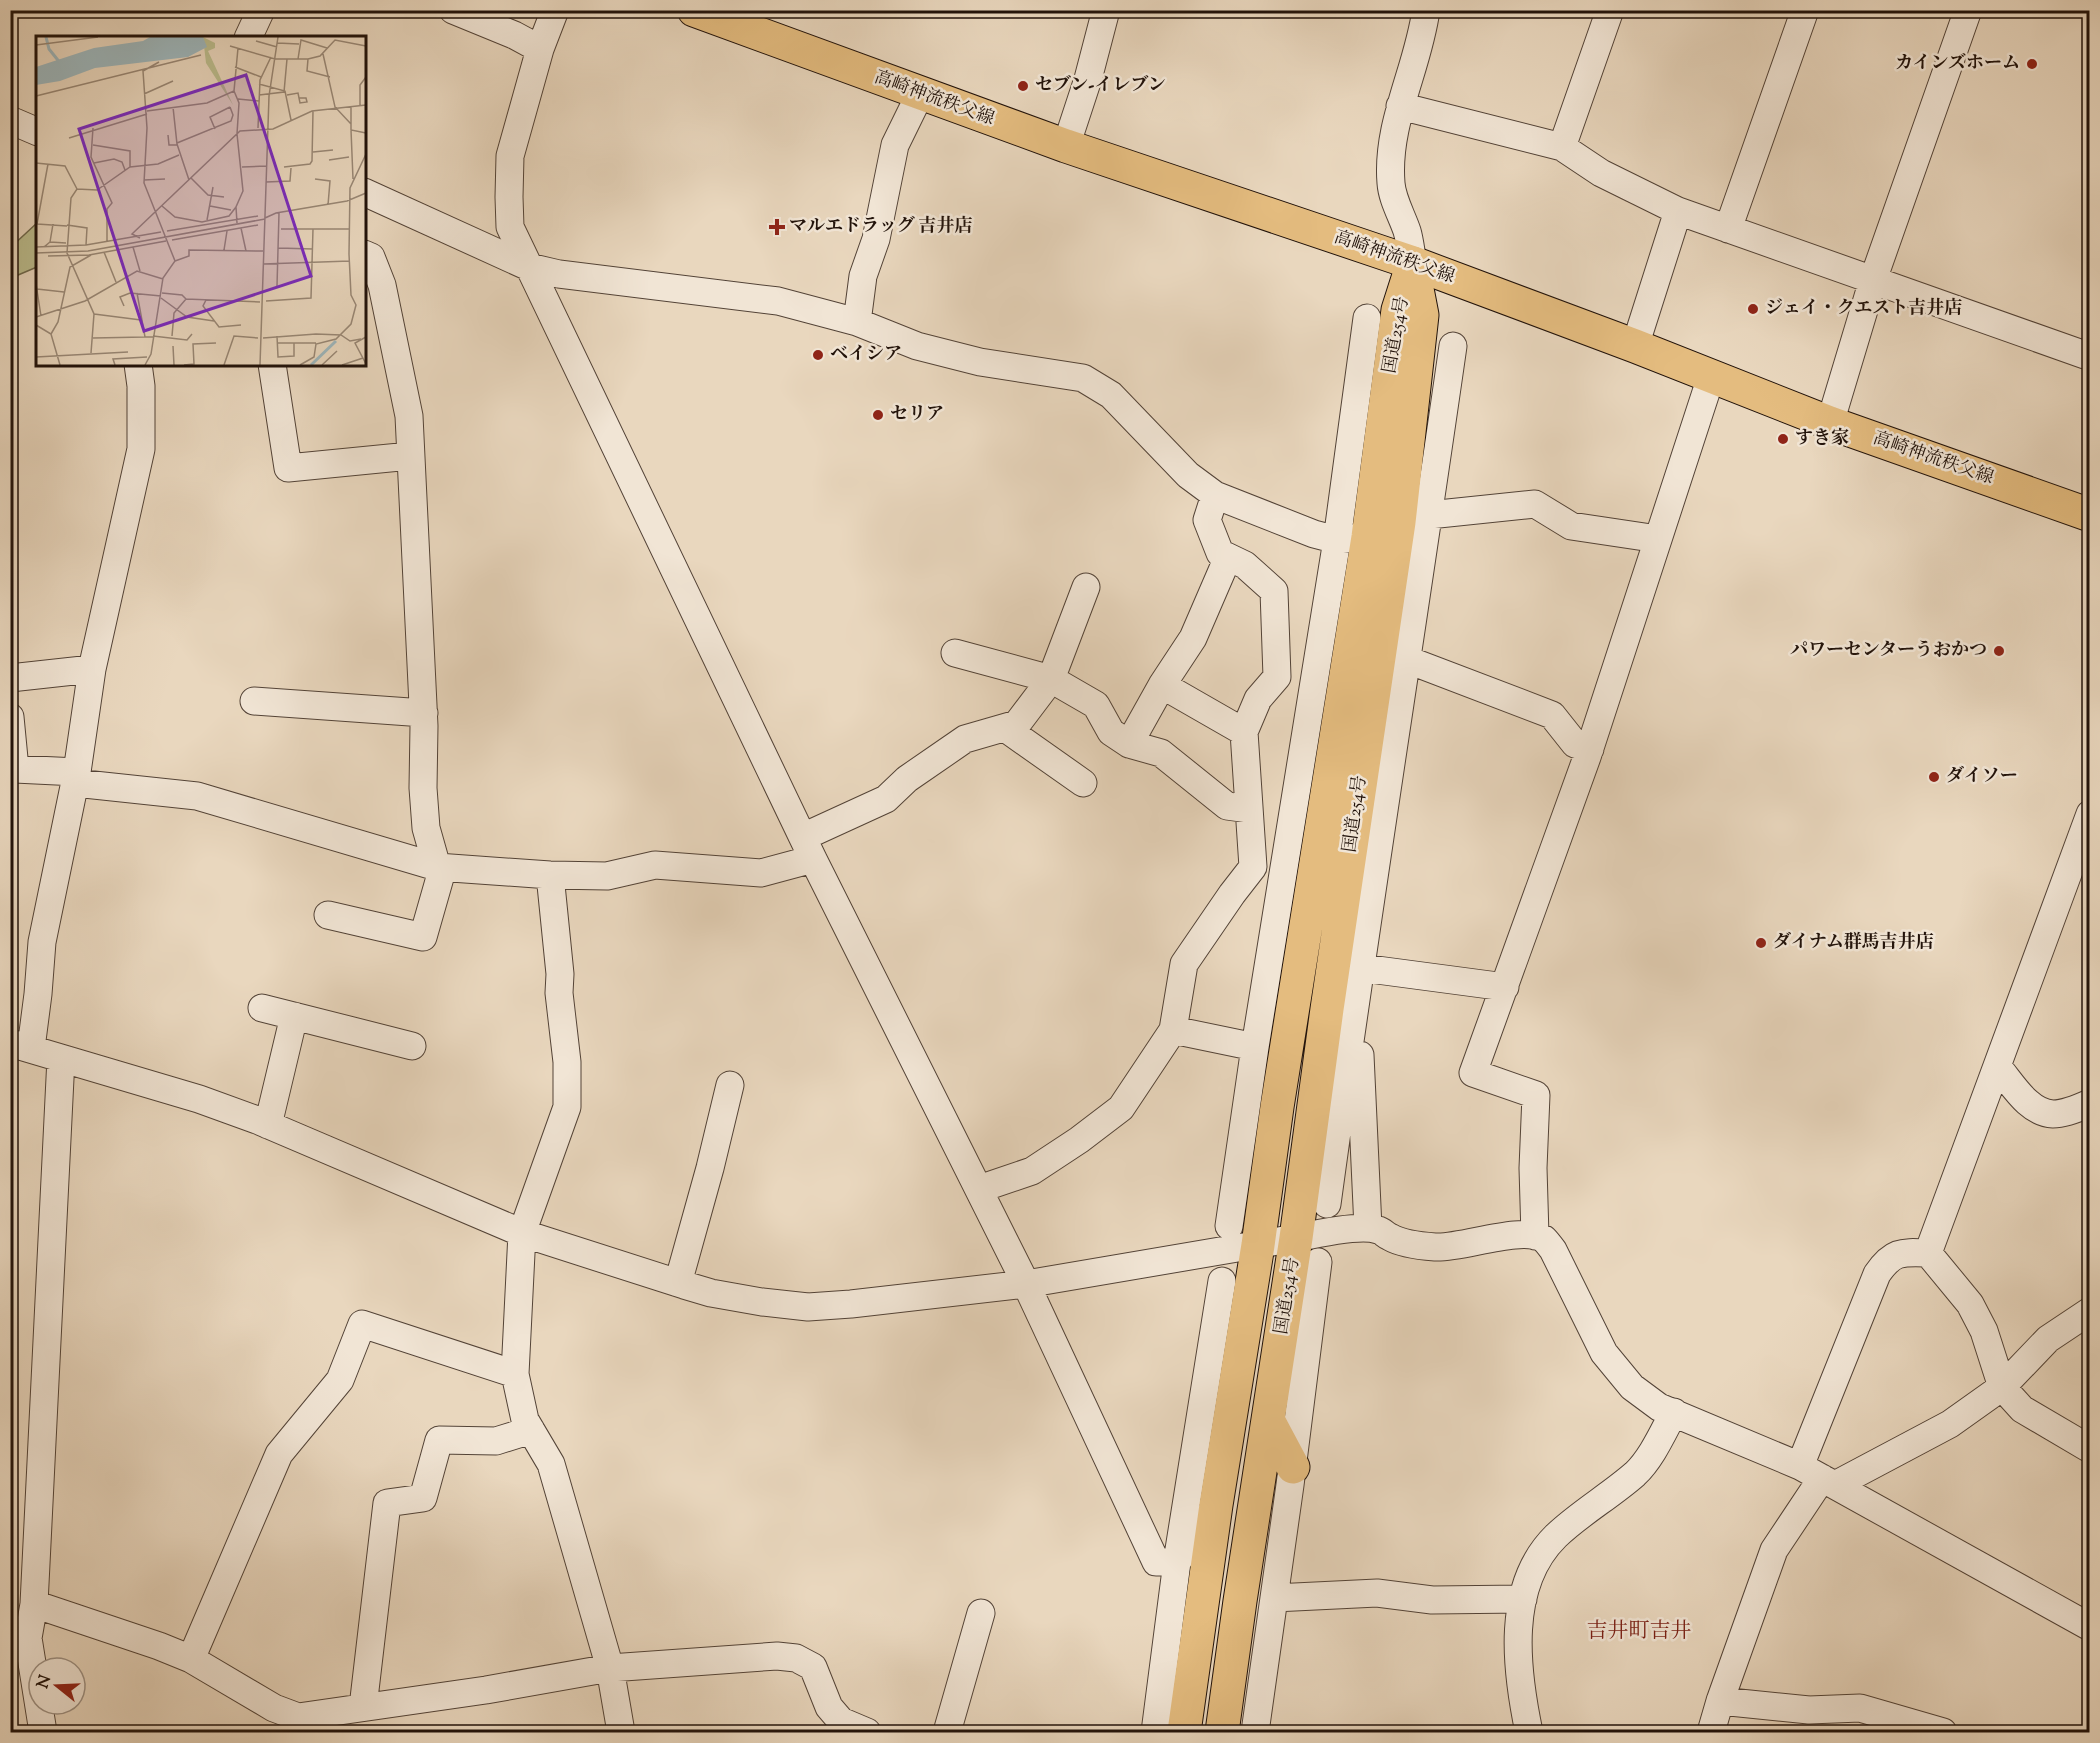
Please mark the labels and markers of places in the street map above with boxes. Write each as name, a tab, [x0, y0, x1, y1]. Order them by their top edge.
place label: カインズホーム	[1895, 51, 2020, 77]
marker: カインズホーム	[2025, 57, 2039, 71]
place label: セブン-イレブン	[1035, 73, 1166, 99]
marker: セブン-イレブン	[1016, 79, 1030, 93]
place label: マルエドラッグ 吉井店	[789, 214, 972, 240]
marker: マルエドラッグ 吉井店	[770, 220, 784, 234]
place label: ジェイ・クエスト吉井店	[1765, 296, 1962, 322]
marker: ジェイ・クエスト吉井店	[1746, 302, 1760, 316]
place label: ベイシア	[830, 342, 902, 368]
marker: ベイシア	[811, 348, 825, 362]
place label: セリア	[890, 402, 944, 428]
marker: セリア	[871, 408, 885, 422]
place label: すき家	[1795, 426, 1849, 452]
marker: すき家	[1776, 432, 1790, 446]
place label: パワーセンターうおかつ	[1790, 638, 1987, 664]
marker: パワーセンターうおかつ	[1992, 644, 2006, 658]
place label: ダイソー	[1946, 764, 2018, 790]
marker: ダイソー	[1927, 770, 1941, 784]
place label: ダイナム群馬吉井店	[1773, 930, 1934, 956]
marker: ダイナム群馬吉井店	[1754, 936, 1768, 950]

